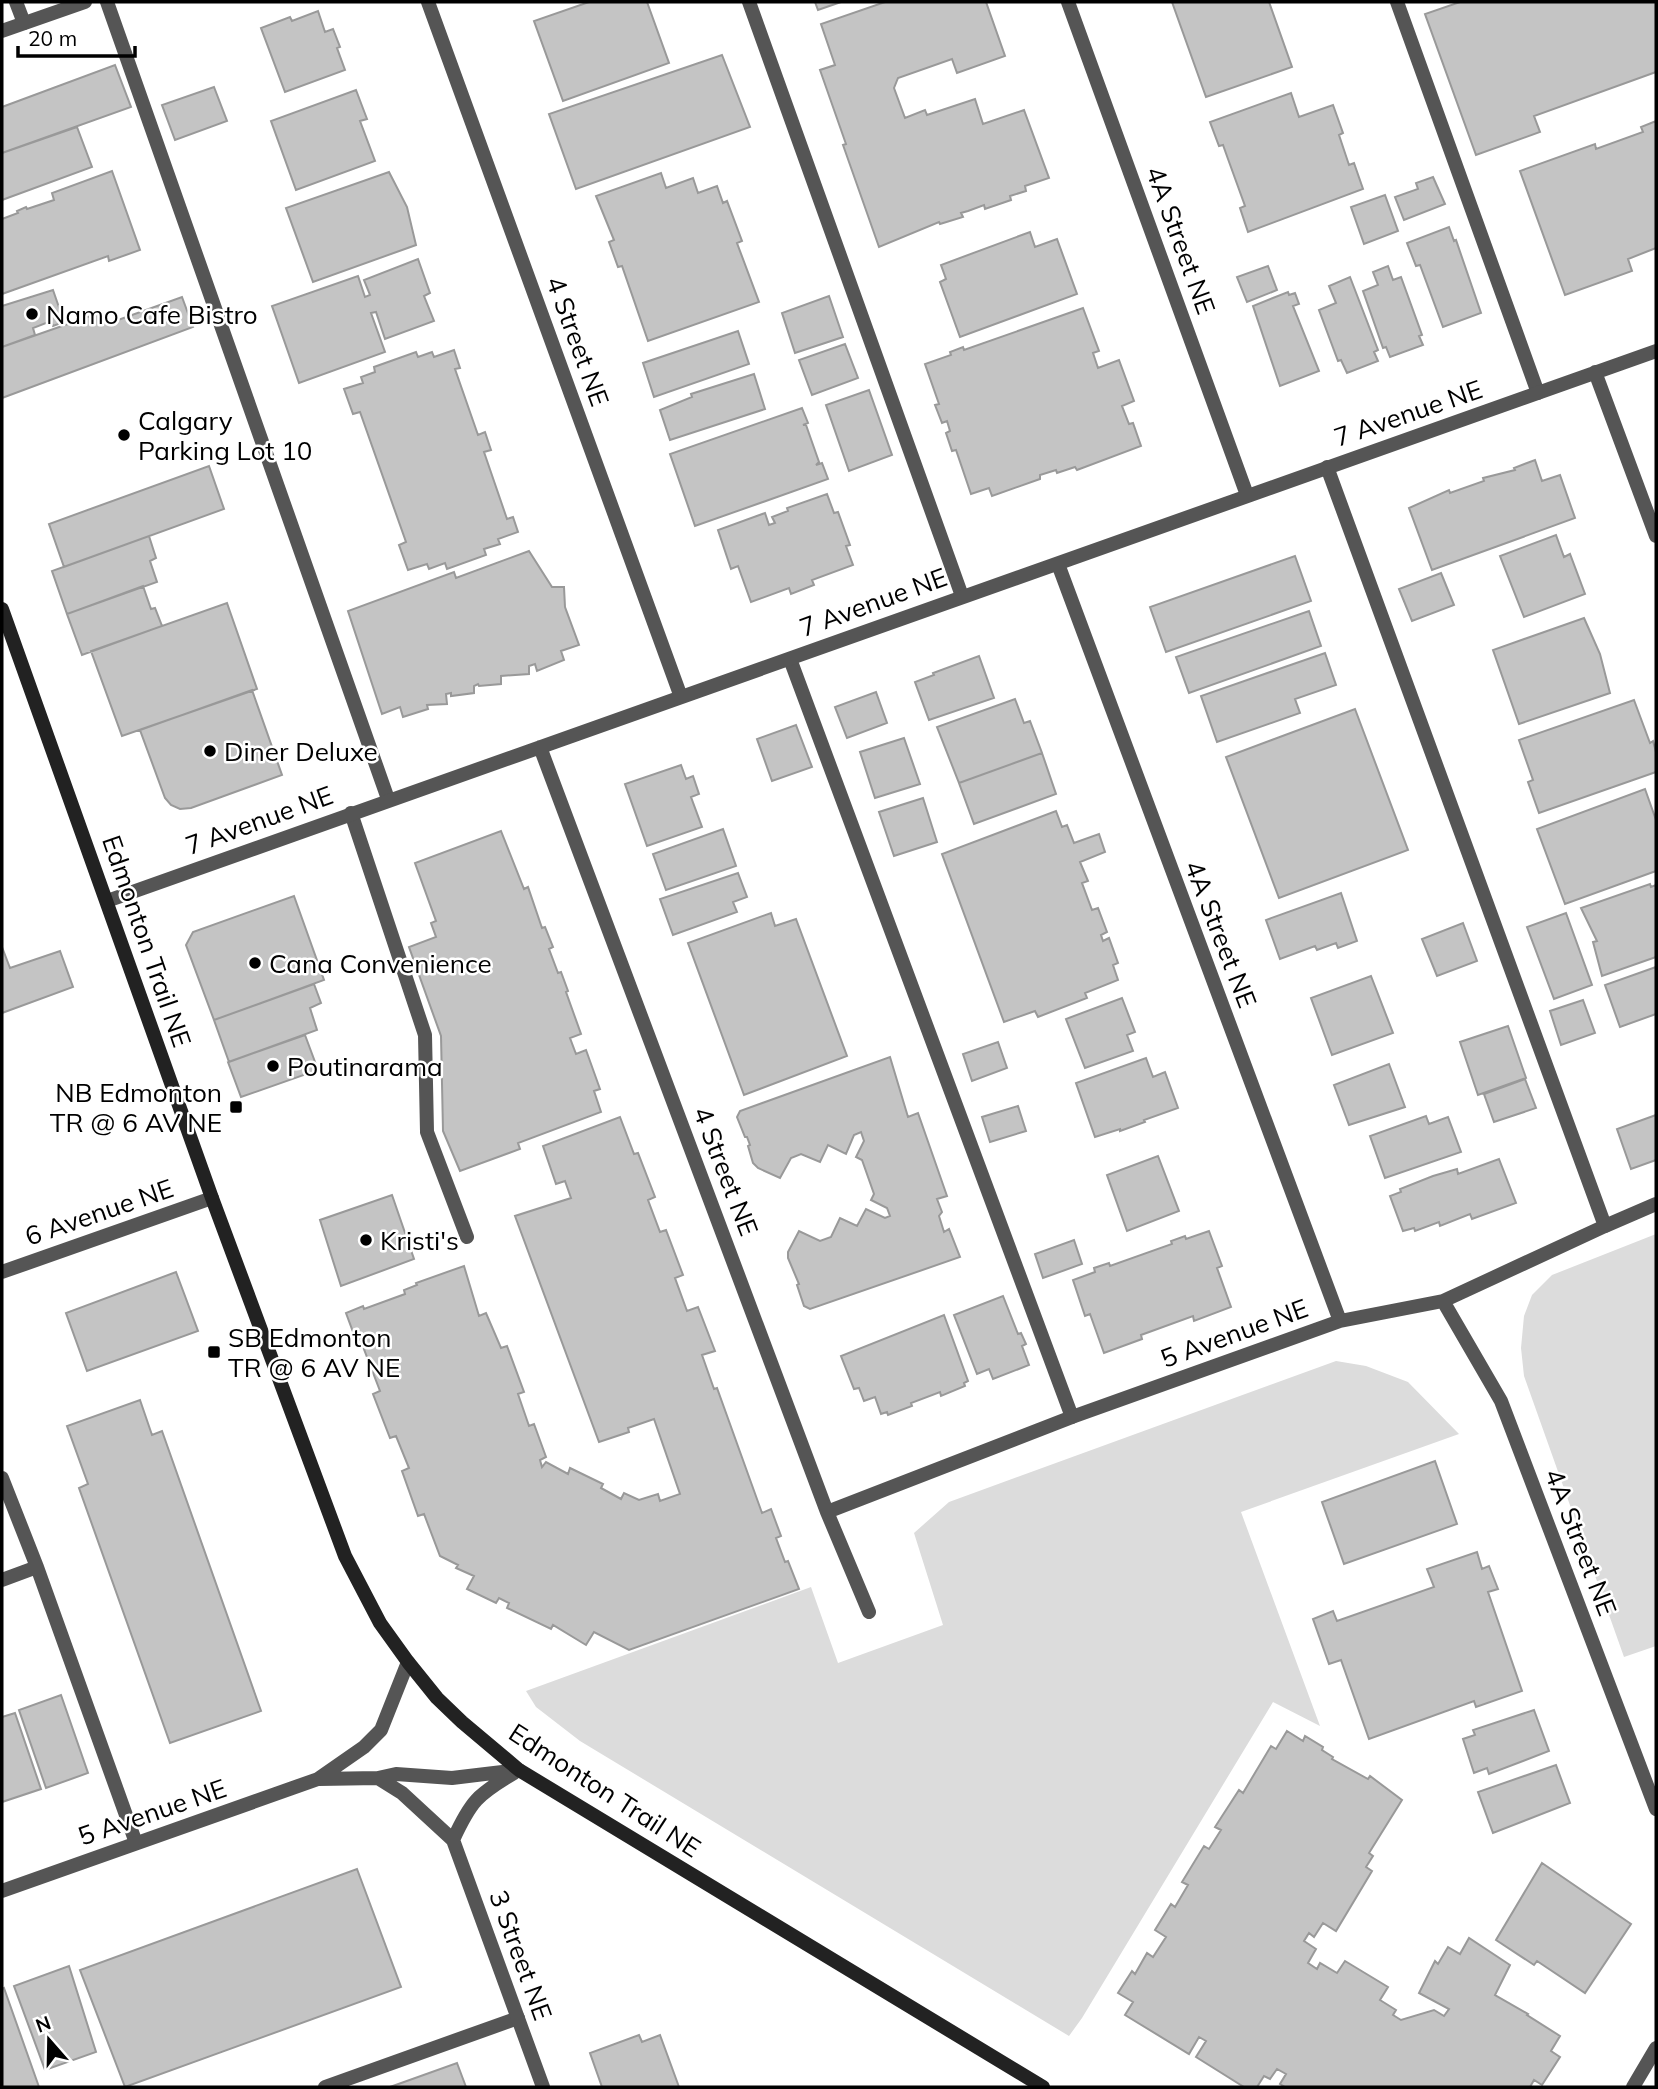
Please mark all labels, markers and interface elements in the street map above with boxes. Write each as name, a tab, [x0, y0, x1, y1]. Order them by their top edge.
scale bar	[18, 14, 135, 58]
text: 20 m	[28, 25, 77, 51]
street label: 4A Street NE	[1139, 162, 1223, 318]
street label: 4 Street NE	[539, 272, 617, 410]
place label: Namo Cafe Bistro	[46, 298, 258, 331]
marker: Namo Cafe Bistro	[24, 306, 40, 322]
street label: 7 Avenue NE	[1330, 372, 1486, 454]
place label: Calgary Parking Lot 10	[138, 404, 312, 467]
marker: Calgary Parking Lot 10	[116, 427, 132, 443]
street label: 7 Avenue NE	[795, 560, 951, 644]
place label: Diner Deluxe	[224, 735, 378, 768]
marker: Diner Deluxe	[202, 743, 218, 759]
street label: 7 Avenue NE	[181, 778, 337, 862]
street label: Edmonton Trail NE	[95, 831, 199, 1051]
street label: 4A Street NE	[1178, 856, 1264, 1012]
place label: Cana Convenience	[269, 947, 492, 980]
marker: Cana Convenience	[247, 955, 263, 971]
place label: Poutinarama	[287, 1050, 443, 1083]
marker: Poutinarama	[265, 1058, 281, 1074]
place label: NB Edmonton TR @ 6 AV NE	[50, 1076, 222, 1139]
marker: NB Edmonton TR @ 6 AV NE	[228, 1099, 244, 1115]
street label: 4 Street NE	[686, 1102, 766, 1240]
street label: 6 Avenue NE	[21, 1171, 177, 1253]
place label: Kristi's	[380, 1224, 459, 1257]
marker: Kristi's	[358, 1232, 374, 1248]
street label: 5 Avenue NE	[1156, 1291, 1312, 1375]
place label: SB Edmonton TR @ 6 AV NE	[228, 1321, 400, 1384]
marker: SB Edmonton TR @ 6 AV NE	[206, 1344, 222, 1360]
street label: 4A Street NE	[1538, 1464, 1624, 1620]
street label: Edmonton Trail NE	[503, 1716, 707, 1864]
street label: 5 Avenue NE	[74, 1771, 230, 1853]
street label: 3 Street NE	[482, 1886, 560, 2024]
north arrow	[14, 2005, 84, 2075]
text: N	[32, 2010, 54, 2038]

